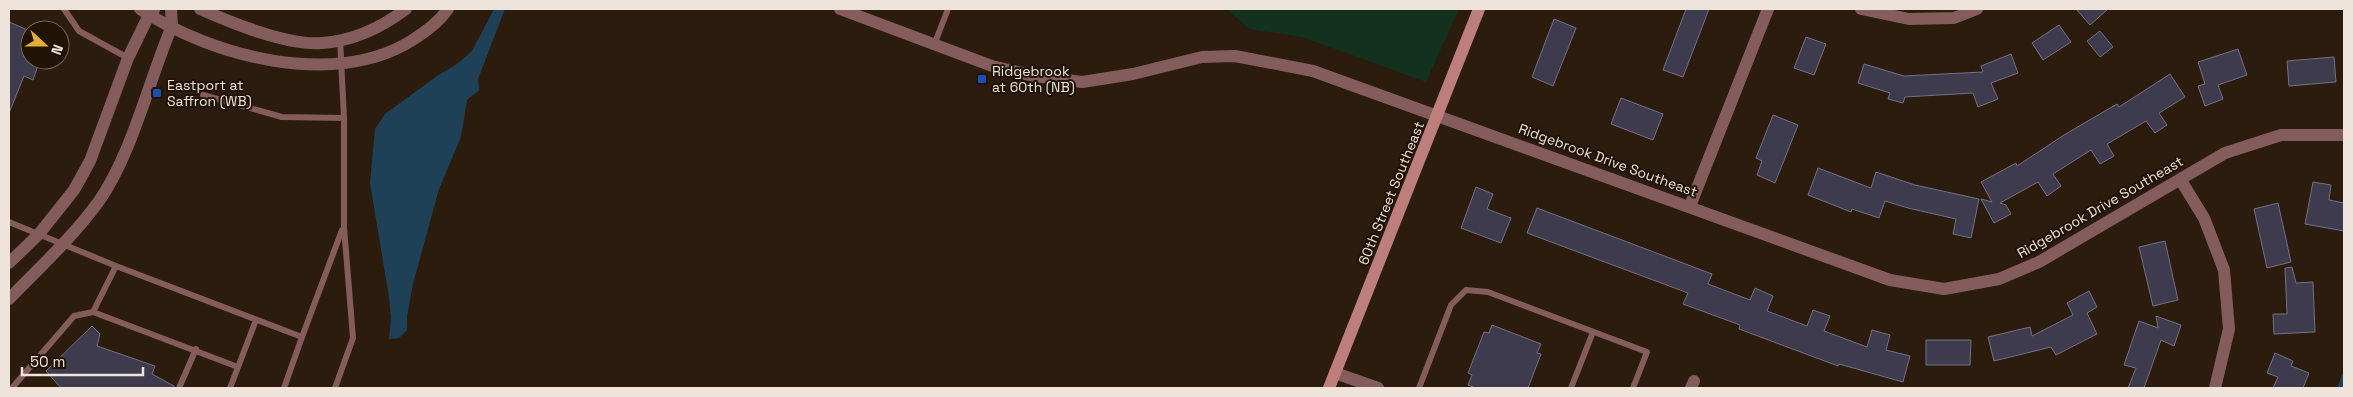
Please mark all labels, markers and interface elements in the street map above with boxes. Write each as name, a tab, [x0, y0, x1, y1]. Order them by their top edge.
north arrow	[20, 20, 70, 70]
text: N	[47, 42, 67, 57]
place label: Ridgebrook at 60th (NB)	[992, 62, 1075, 96]
marker: Ridgebrook at 60th (NB)	[976, 73, 988, 85]
place label: Eastport at Saffron (WB)	[167, 76, 252, 110]
marker: Eastport at Saffron (WB)	[151, 87, 163, 99]
street label: 60th Street Southeast	[1354, 119, 1428, 267]
street label: Ridgebrook Drive Southeast	[1516, 119, 1700, 201]
street label: Ridgebrook Drive Southeast	[2014, 152, 2186, 262]
scale bar	[22, 344, 144, 376]
text: 50 m	[30, 352, 65, 371]

